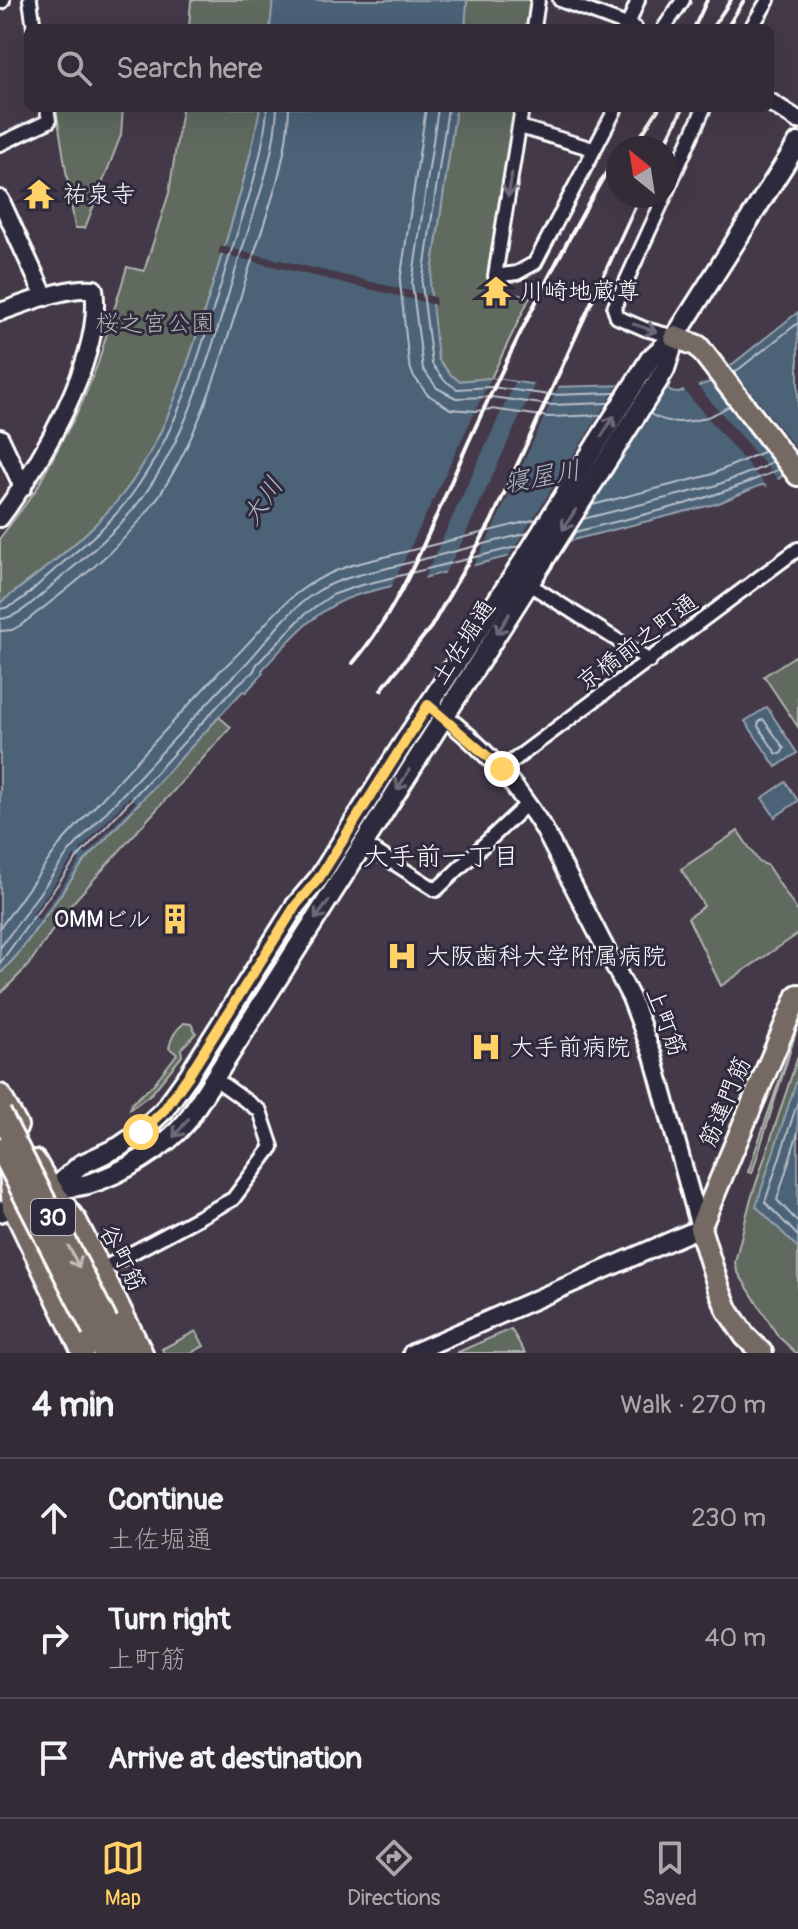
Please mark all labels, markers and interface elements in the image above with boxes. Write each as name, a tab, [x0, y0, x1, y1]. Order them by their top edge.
search box	[24, 24, 774, 112]
icon: search	[52, 46, 96, 90]
text: Search here	[116, 50, 263, 87]
north arrow	[606, 136, 678, 208]
one-way arrow	[502, 172, 517, 197]
temple icon: 祐泉寺	[22, 177, 56, 211]
place label: 祐泉寺	[63, 180, 135, 209]
temple icon: 川崎地蔵尊	[479, 274, 513, 308]
place label: 川崎地蔵尊	[520, 277, 640, 306]
park label: 桜之宮公園	[95, 309, 215, 338]
one-way arrow	[632, 321, 657, 336]
one-way arrow	[601, 415, 617, 438]
water label: 寝屋川	[501, 454, 583, 500]
water label: 大川	[235, 471, 291, 532]
one-way arrow	[560, 509, 577, 531]
street label: 京橋前之町通	[571, 587, 704, 697]
street label: 土佐堀通	[425, 594, 502, 690]
one-way arrow	[494, 612, 510, 635]
route end	[484, 751, 520, 787]
one-way arrow	[395, 768, 411, 791]
district label: 大手前一丁目	[363, 841, 519, 873]
one-way arrow	[314, 899, 331, 920]
building icon: OMMビル	[158, 902, 192, 936]
place label: OMMビル	[54, 905, 151, 934]
hospital icon: 大阪歯科大学附属病院	[385, 939, 419, 973]
place label: 大阪歯科大学附属病院	[426, 942, 666, 971]
street label: 上町筋	[639, 983, 692, 1061]
hospital icon: 大手前病院	[469, 1030, 503, 1064]
place label: 大手前病院	[510, 1033, 630, 1062]
street label: 筋違門筋	[693, 1052, 758, 1152]
route start	[123, 1114, 159, 1150]
one-way arrow	[172, 1117, 190, 1138]
road number: 30	[31, 1199, 75, 1235]
street label: 谷町筋	[93, 1220, 152, 1297]
one-way arrow	[66, 1244, 82, 1268]
text: 4 min	[32, 1384, 114, 1427]
text: Walk · 270 m	[620, 1389, 766, 1421]
text: Continue	[108, 1481, 223, 1518]
icon: ahead	[32, 1496, 76, 1540]
text: 230 m	[691, 1502, 766, 1534]
text: 土佐堀通	[108, 1524, 212, 1556]
text: Turn right	[108, 1601, 231, 1638]
icon: right	[32, 1616, 76, 1660]
text: 40 m	[704, 1622, 766, 1654]
text: 上町筋	[108, 1644, 186, 1676]
icon: arrive	[32, 1736, 76, 1780]
text: Arrive at destination	[108, 1740, 362, 1777]
tab: Map	[101, 1836, 145, 1912]
tab: Directions	[347, 1836, 440, 1912]
tab: Saved	[642, 1836, 697, 1912]

